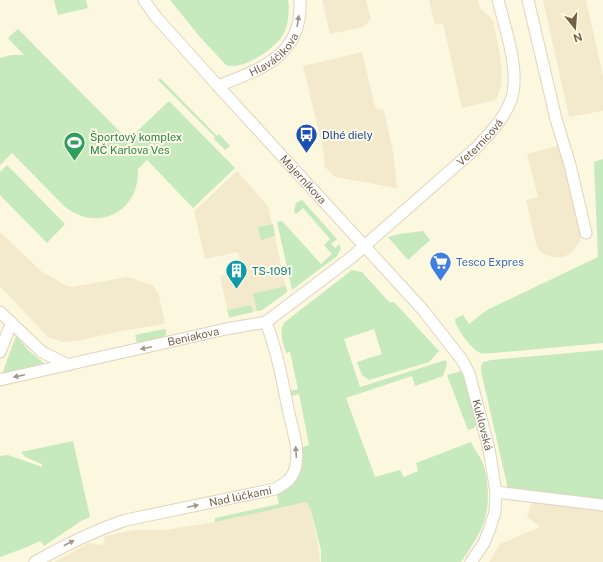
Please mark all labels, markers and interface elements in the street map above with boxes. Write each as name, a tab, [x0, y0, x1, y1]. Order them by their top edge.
north arrow	[555, 8, 595, 48]
one-way arrow	[295, 15, 301, 28]
street label: Hlaváčikova	[247, 31, 300, 79]
text: N	[572, 31, 584, 45]
street label: Veternicová	[455, 117, 505, 168]
bus stop icon: Dlhé diely	[293, 122, 319, 155]
place label: Dlhé diely	[322, 129, 373, 141]
sports icon: Športový komplex MČ Karlova Ves	[61, 130, 87, 163]
place label: Športový komplex MČ Karlova Ves	[90, 130, 182, 156]
street label: Majerníkova	[278, 152, 329, 206]
supermarket icon: Tesco Expres	[427, 249, 453, 282]
place label: Tesco Expres	[456, 256, 524, 268]
building icon: TS-1091	[223, 258, 249, 291]
place label: TS-1091	[252, 265, 292, 277]
street label: Beniakova	[166, 325, 220, 348]
one-way arrow	[140, 346, 152, 352]
one-way arrow	[13, 373, 25, 379]
street label: Kuklovská	[470, 398, 495, 452]
one-way arrow	[292, 446, 299, 458]
street label: Nad lúčkami	[208, 484, 272, 509]
one-way arrow	[187, 503, 200, 509]
one-way arrow	[64, 540, 75, 546]

